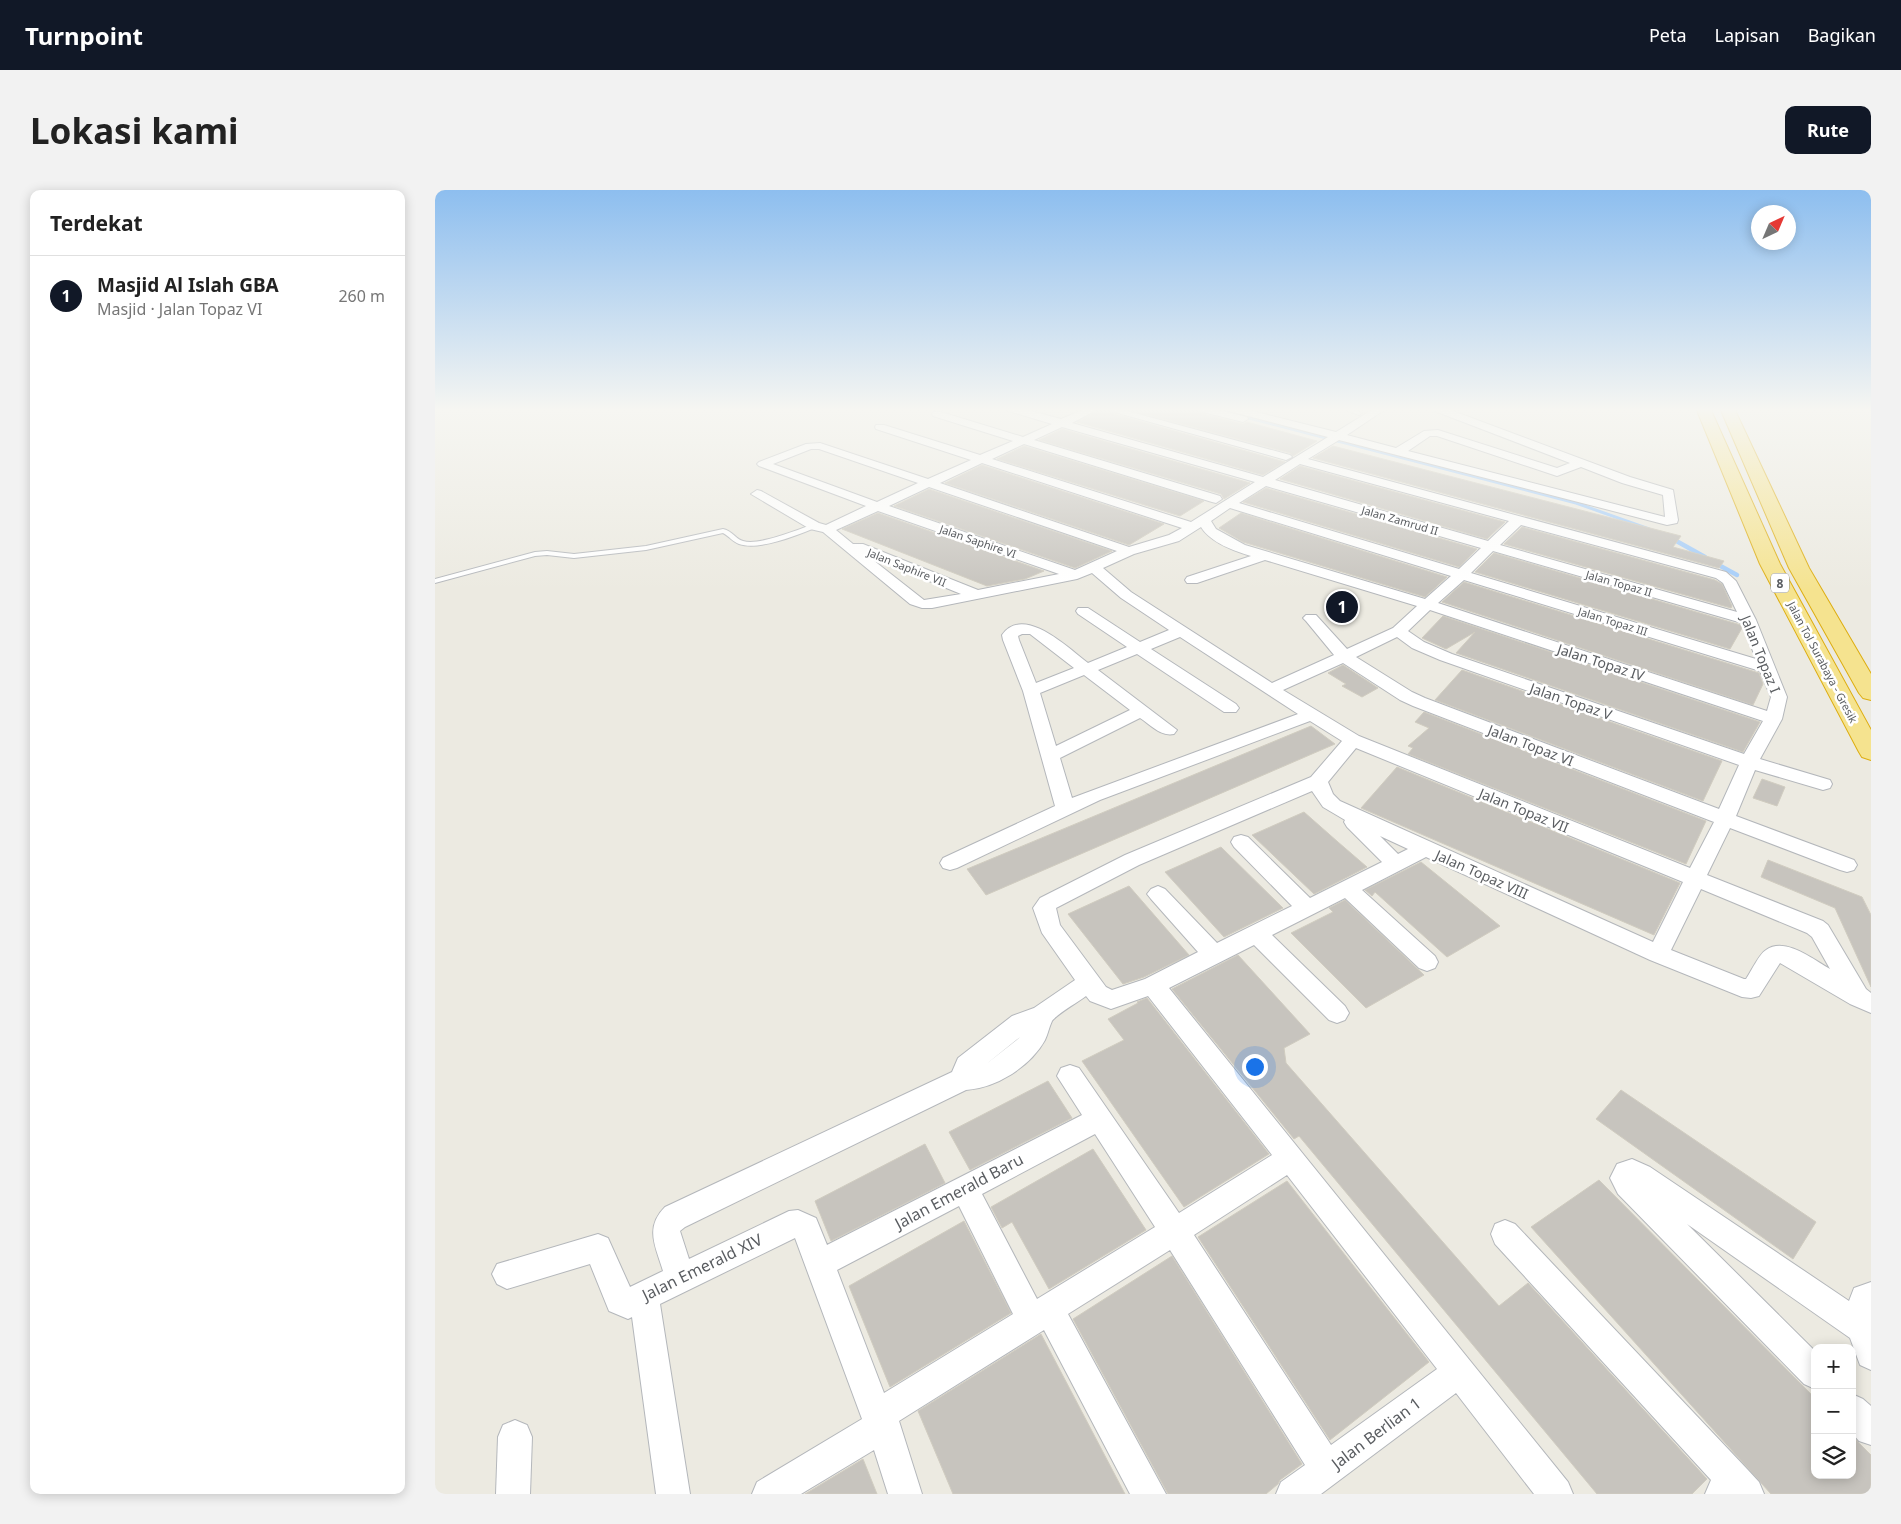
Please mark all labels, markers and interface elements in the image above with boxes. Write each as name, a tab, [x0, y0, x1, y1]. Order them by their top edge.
text: Turnpoint	[25, 19, 143, 52]
text: Peta	[1649, 23, 1687, 47]
text: Lapisan	[1715, 23, 1780, 47]
text: Bagikan	[1808, 23, 1876, 47]
button: Rute	[1785, 106, 1871, 154]
text: Lokasi kami	[30, 107, 239, 154]
north arrow	[1751, 205, 1796, 250]
text: Terdekat	[50, 209, 143, 237]
text: Masjid Al Islah GBA	[97, 272, 279, 298]
text: 1	[61, 285, 71, 307]
text: 260 m	[338, 285, 385, 307]
text: Masjid · Jalan Topaz VI	[97, 298, 262, 320]
street label: Jalan Zamrud II	[1359, 502, 1440, 538]
street label: Jalan Saphire VI	[937, 521, 1019, 561]
street label: Jalan Saphire VII	[864, 544, 949, 590]
street label: Jalan Topaz II	[1583, 566, 1654, 600]
road number: 8	[1771, 573, 1789, 592]
pin: 1	[1326, 588, 1358, 626]
street label: Jalan Tol Surabaya - Gresik	[1784, 598, 1861, 725]
street label: Jalan Topaz III	[1575, 603, 1650, 639]
street label: Jalan Topaz I	[1736, 611, 1785, 696]
street label: Jalan Topaz IV	[1553, 638, 1648, 685]
street label: Jalan Topaz V	[1525, 677, 1615, 724]
street label: Jalan Topaz VI	[1483, 719, 1577, 770]
street label: Jalan Topaz VII	[1474, 783, 1572, 837]
street label: Jalan Topaz VIII	[1431, 844, 1532, 903]
your location	[1242, 1054, 1268, 1080]
street label: Jalan Emerald Baru	[889, 1148, 1027, 1235]
street label: Jalan Emerald XIV	[636, 1228, 766, 1307]
map controls	[1811, 1344, 1856, 1479]
button: +	[1811, 1344, 1856, 1389]
button: −	[1811, 1389, 1856, 1434]
street label: Jalan Berlian 1	[1325, 1392, 1425, 1475]
button: layers	[1811, 1434, 1856, 1479]

